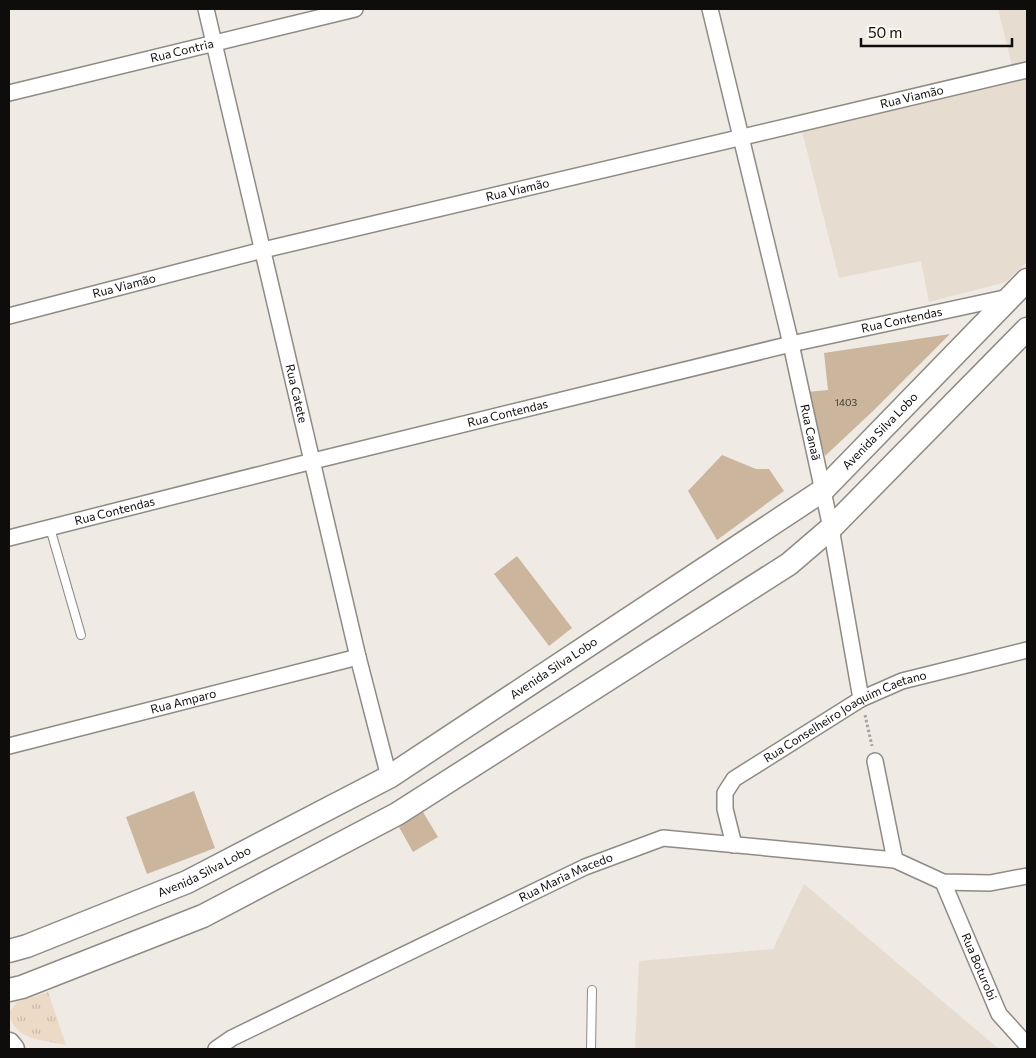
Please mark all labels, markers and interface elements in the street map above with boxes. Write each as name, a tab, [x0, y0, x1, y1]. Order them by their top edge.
scale bar	[861, 15, 1012, 47]
text: 50 m	[868, 23, 902, 41]
street label: Rua Contria	[149, 36, 215, 64]
street label: Rua Viamão	[878, 82, 945, 110]
street label: Rua Viamão	[484, 175, 551, 203]
street label: Rua Viamão	[91, 270, 157, 300]
street label: Rua Contendas	[860, 304, 943, 335]
street label: Rua Catete	[284, 362, 311, 424]
street label: Avenida Silva Lobo	[839, 389, 920, 472]
street label: Rua Contendas	[466, 396, 549, 429]
house number: 1403	[835, 396, 858, 408]
street label: Rua Canaã	[798, 403, 824, 462]
street label: Rua Contendas	[73, 493, 156, 527]
street label: Avenida Silva Lobo	[507, 634, 599, 701]
street label: Rua Conselheiro Joaquim Caetano	[761, 667, 928, 765]
street label: Rua Amparo	[149, 685, 217, 716]
street label: Avenida Silva Lobo	[155, 842, 253, 899]
street label: Rua Maria Macedo	[516, 849, 614, 904]
street label: Rua Boturobi	[959, 931, 1000, 1002]

